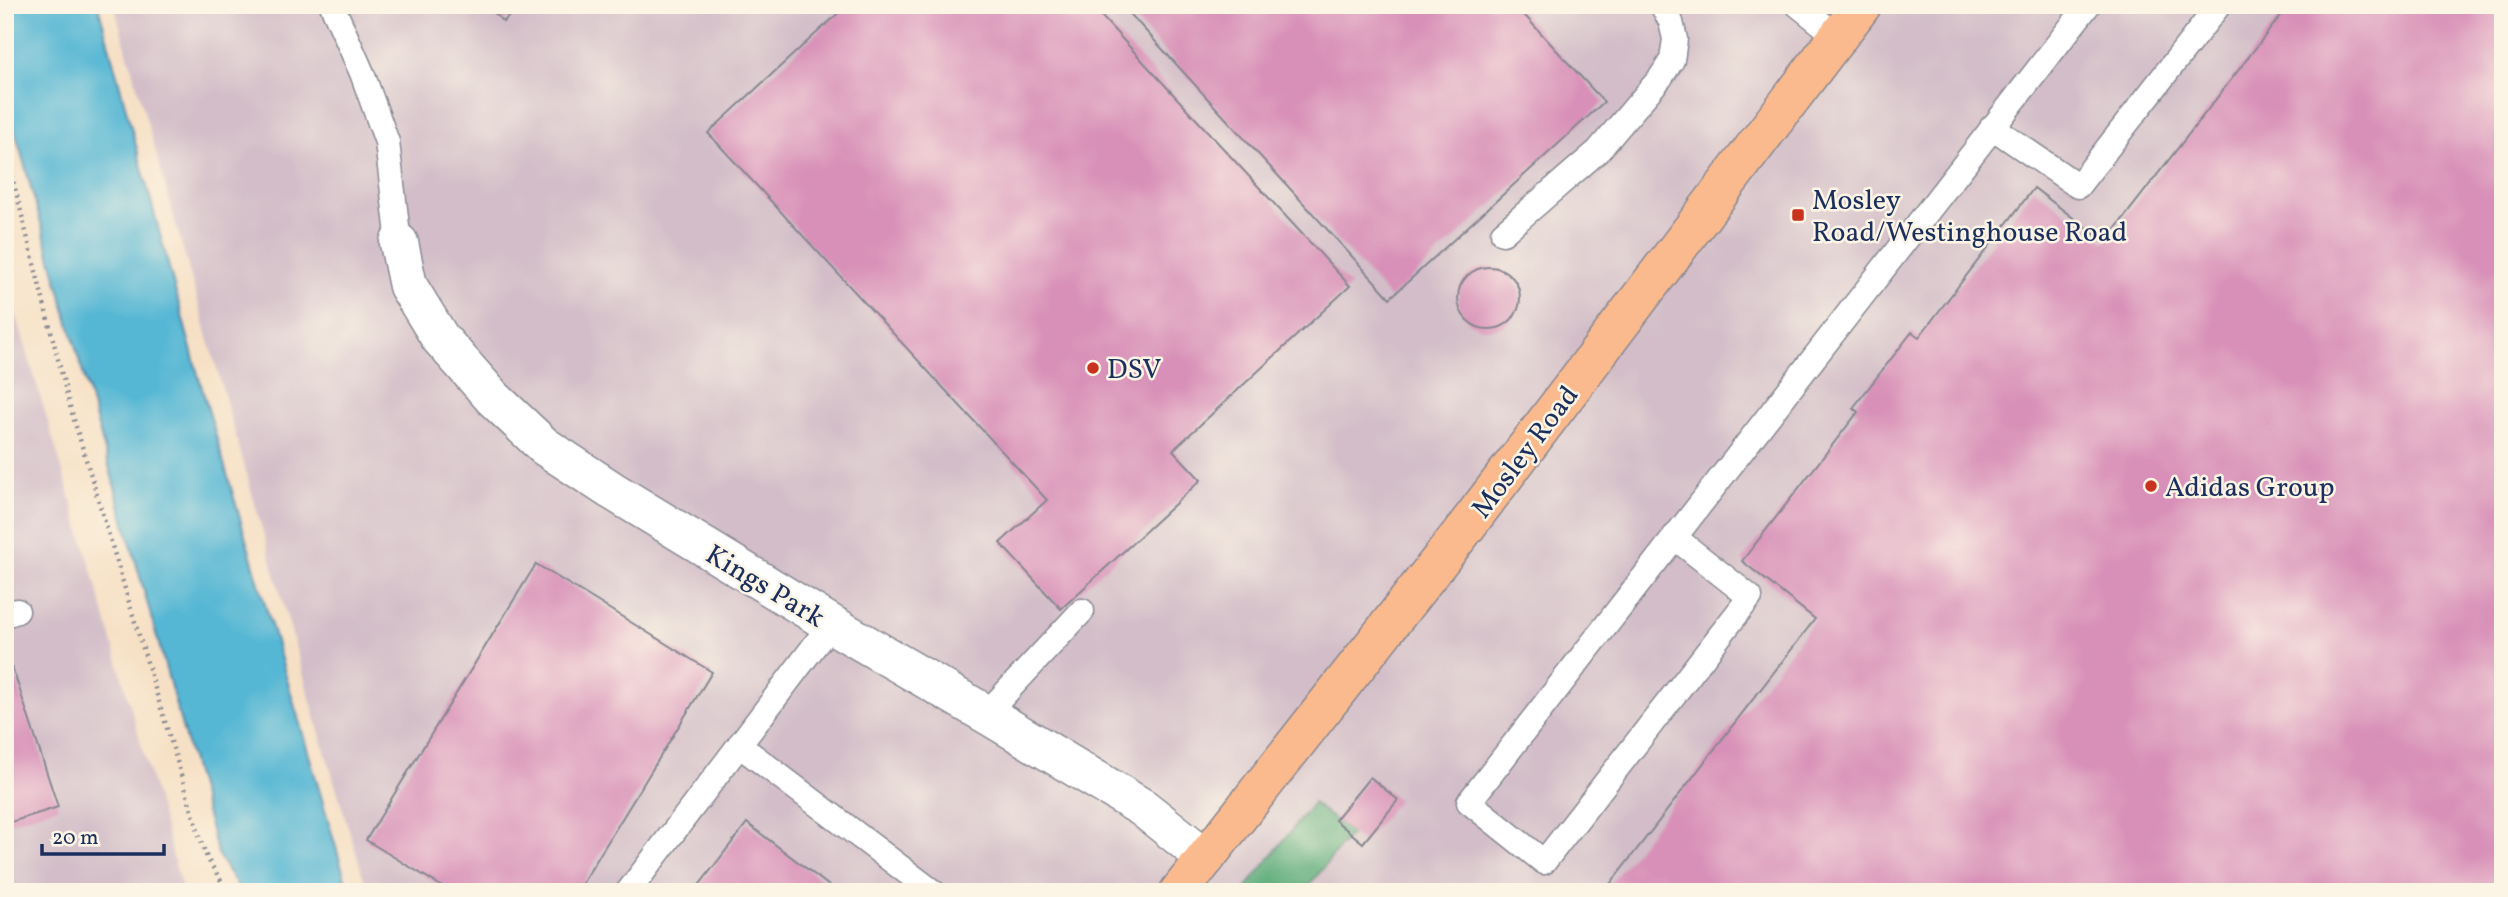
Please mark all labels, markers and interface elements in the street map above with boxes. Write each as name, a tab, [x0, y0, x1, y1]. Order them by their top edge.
place label: Mosley Road/Westinghouse Road	[1812, 182, 2127, 253]
marker: Mosley Road/Westinghouse Road	[1790, 207, 1806, 223]
place label: DSV	[1107, 351, 1162, 390]
marker: DSV	[1085, 360, 1101, 376]
street label: Mosley Road	[1463, 378, 1589, 527]
place label: Adidas Group	[2165, 469, 2335, 508]
marker: Adidas Group	[2143, 478, 2159, 494]
street label: Kings Park	[698, 536, 832, 638]
scale bar	[42, 813, 164, 857]
text: 20 m	[52, 824, 98, 853]

